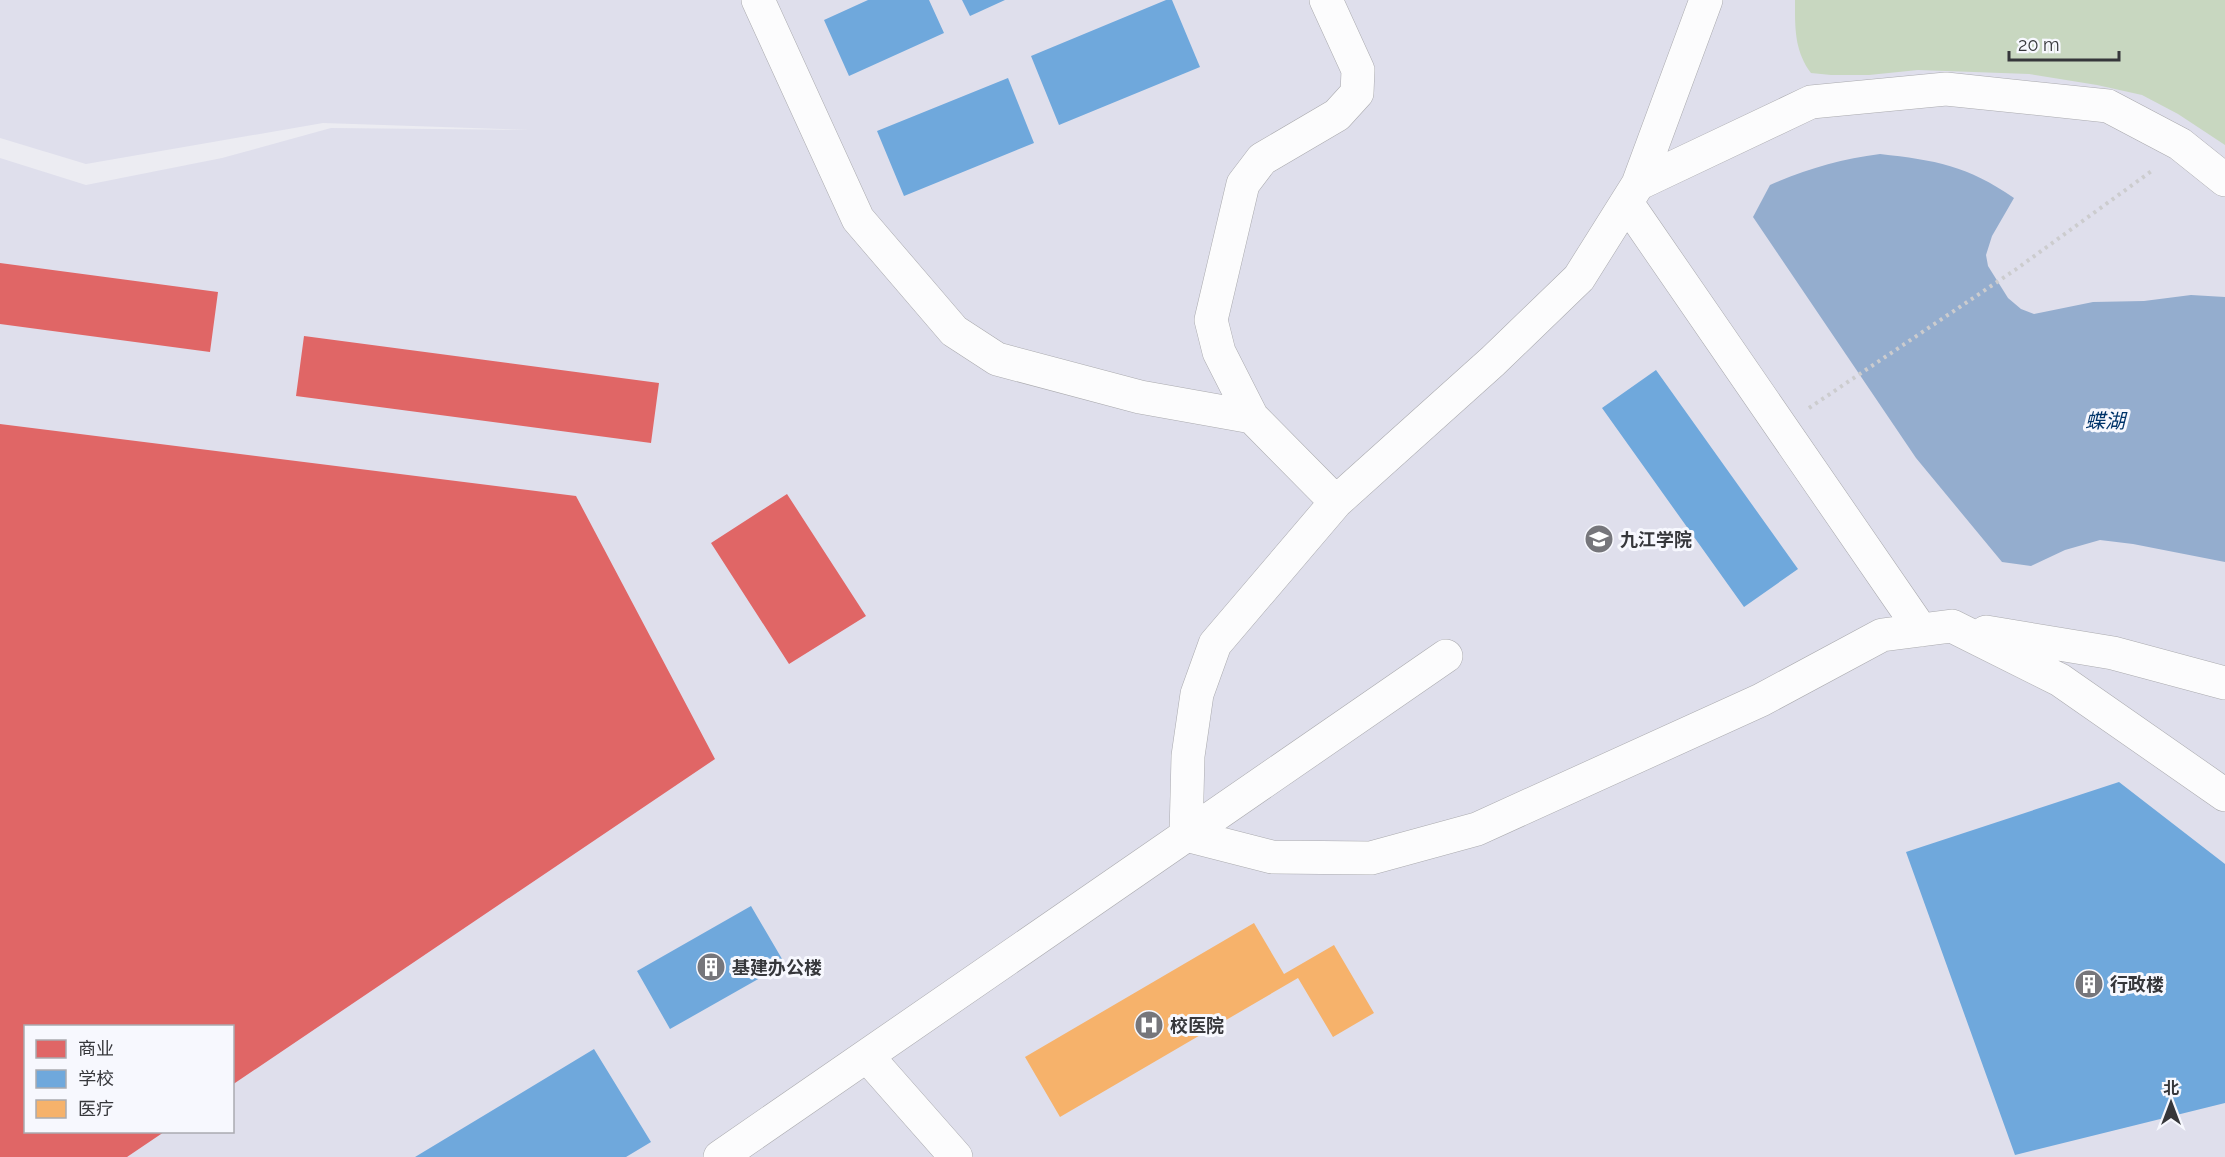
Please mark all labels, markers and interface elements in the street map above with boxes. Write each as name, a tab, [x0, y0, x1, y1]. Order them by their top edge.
scale bar	[2009, 24, 2118, 62]
text: 20 m	[2018, 34, 2060, 55]
water label: 蝶湖	[2085, 409, 2128, 433]
school or university icon: 九江学院	[1583, 523, 1615, 555]
place label: 九江学院	[1620, 529, 1692, 550]
building icon: 基建办公楼	[695, 951, 727, 983]
place label: 基建办公楼	[732, 957, 822, 978]
building icon: 行政楼	[2073, 968, 2105, 1000]
place label: 行政楼	[2110, 974, 2164, 995]
hospital icon: 校医院	[1133, 1009, 1165, 1041]
place label: 校医院	[1170, 1015, 1224, 1036]
legend	[24, 1025, 234, 1133]
text: 商业	[78, 1038, 114, 1059]
text: 学校	[78, 1068, 114, 1089]
north arrow	[2141, 1073, 2201, 1133]
text: 北	[2163, 1079, 2179, 1098]
text: 医疗	[78, 1098, 114, 1119]

